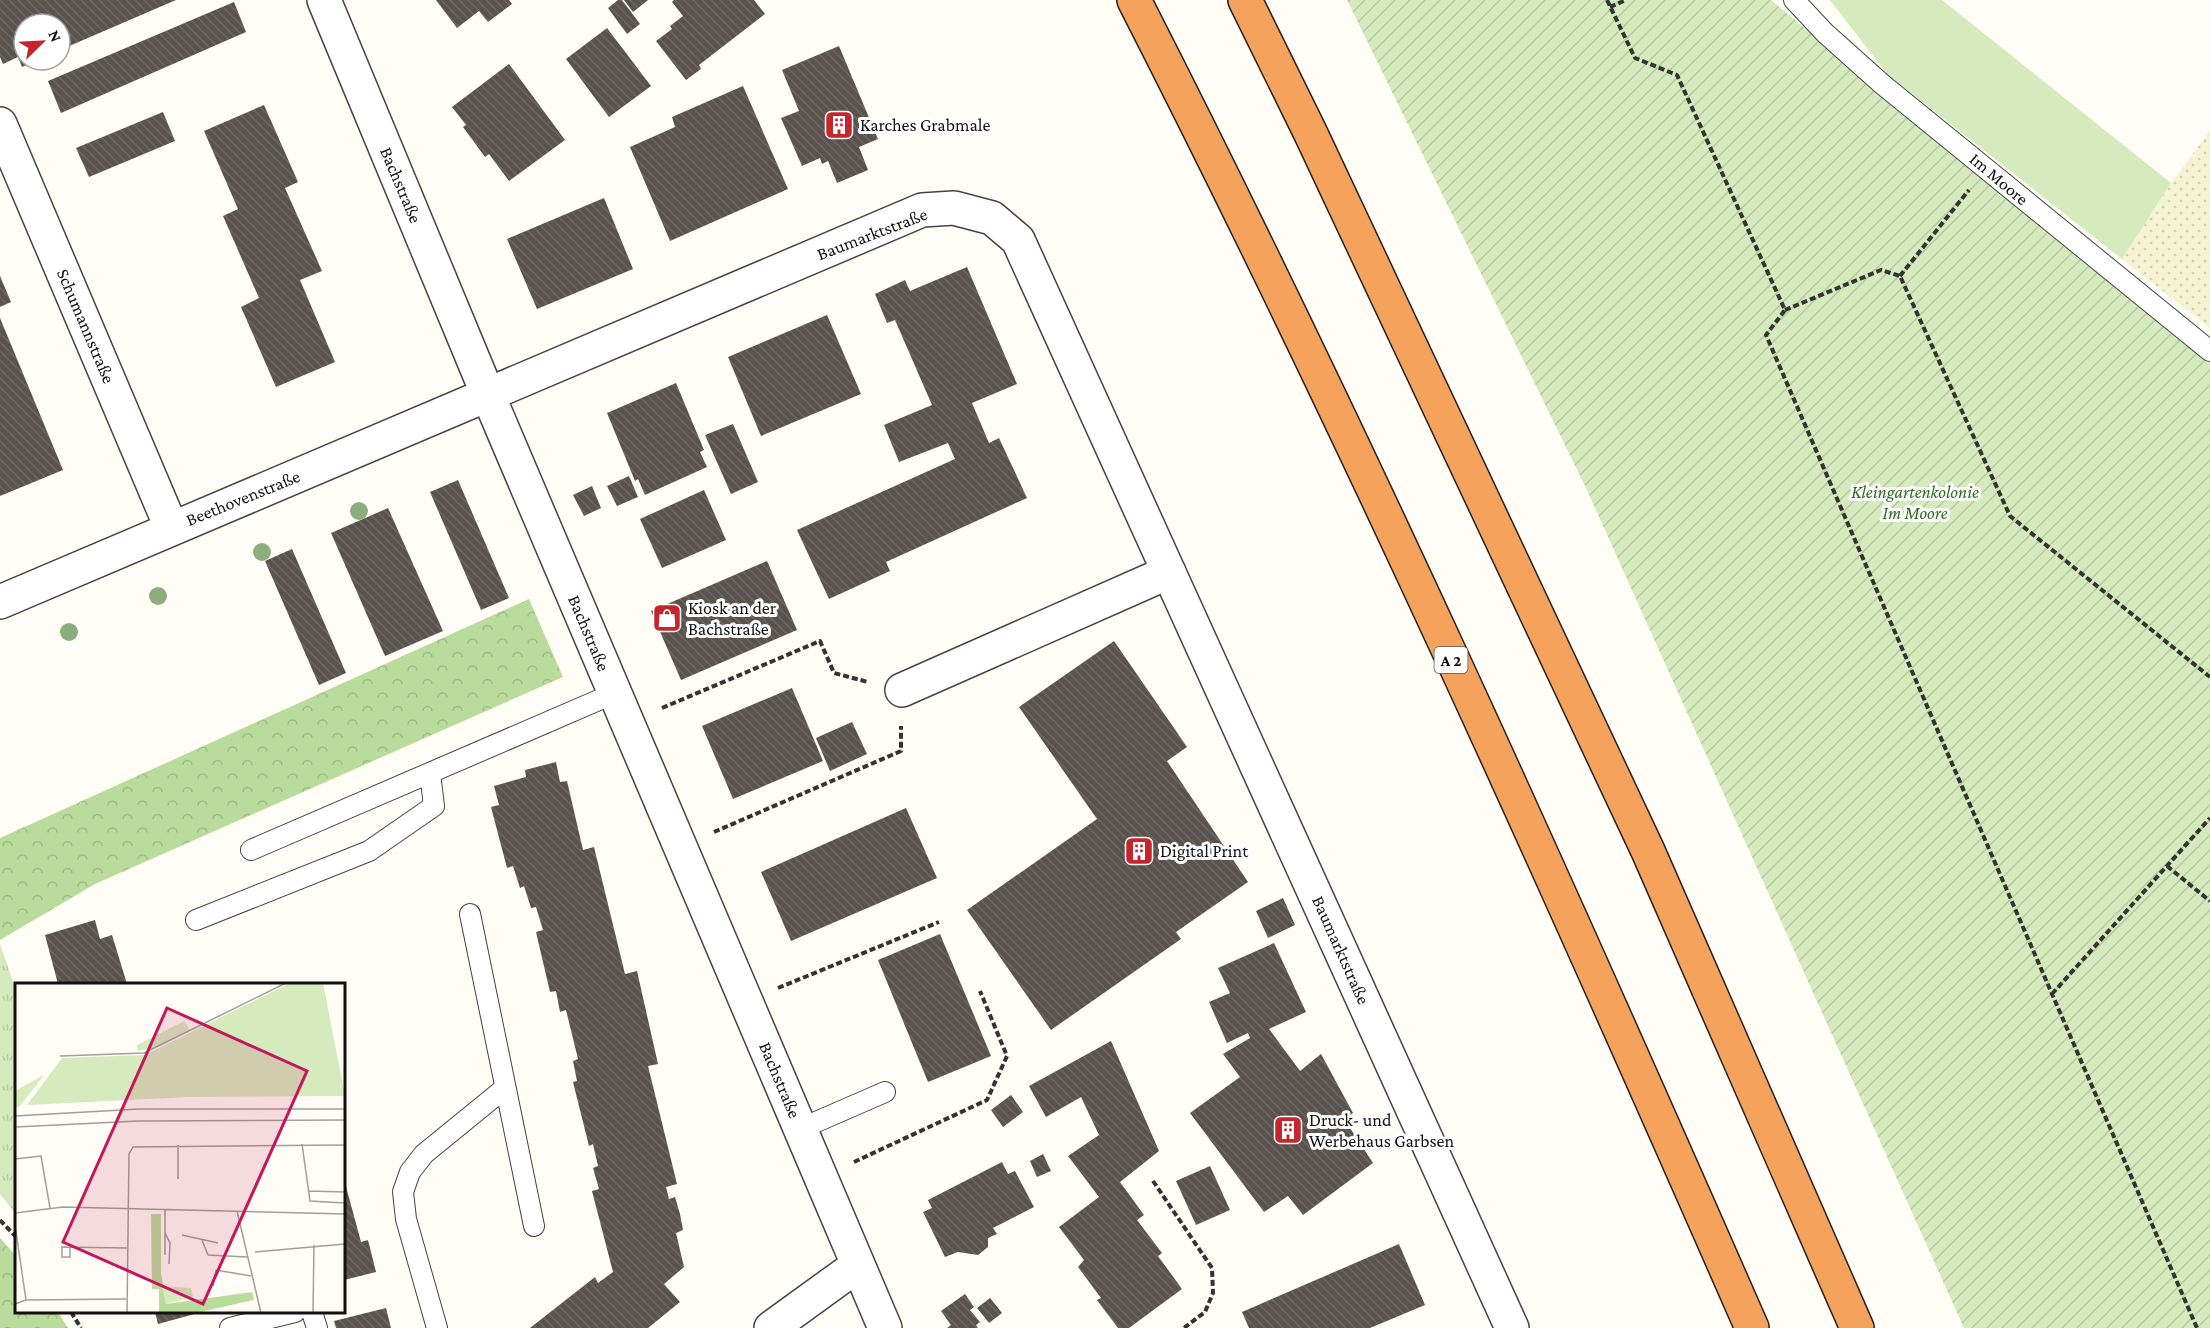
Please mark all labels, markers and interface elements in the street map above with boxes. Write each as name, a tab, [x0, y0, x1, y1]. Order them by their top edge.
north arrow	[12, 12, 72, 72]
text: N	[45, 28, 65, 45]
building icon: Karches Grabmale	[823, 109, 855, 141]
place label: Karches Grabmale	[860, 115, 990, 135]
street label: Bachstraße	[376, 144, 426, 226]
street label: Im Moore	[1966, 149, 2032, 209]
street label: Baumarktstraße	[814, 204, 930, 264]
street label: Schumannstraße	[53, 266, 119, 386]
street label: Beethovenstraße	[183, 466, 303, 530]
park label: Kleingartenkolonie Im Moore	[1851, 482, 1979, 523]
street label: Bachstraße	[564, 592, 614, 674]
place label: Kiosk an der Bachstraße	[688, 598, 777, 639]
shop icon: Kiosk an der Bachstraße	[651, 602, 683, 634]
road number: A 2	[1434, 647, 1468, 673]
building icon: Digital Print	[1123, 835, 1155, 867]
place label: Digital Print	[1160, 841, 1249, 861]
street label: Baumarktstraße	[1308, 893, 1374, 1007]
inset map	[15, 983, 345, 1313]
street label: Bachstraße	[755, 1039, 805, 1121]
place label: Druck- und Werbehaus Garbsen	[1309, 1110, 1454, 1151]
building icon: Druck- und Werbehaus Garbsen	[1272, 1114, 1304, 1146]

